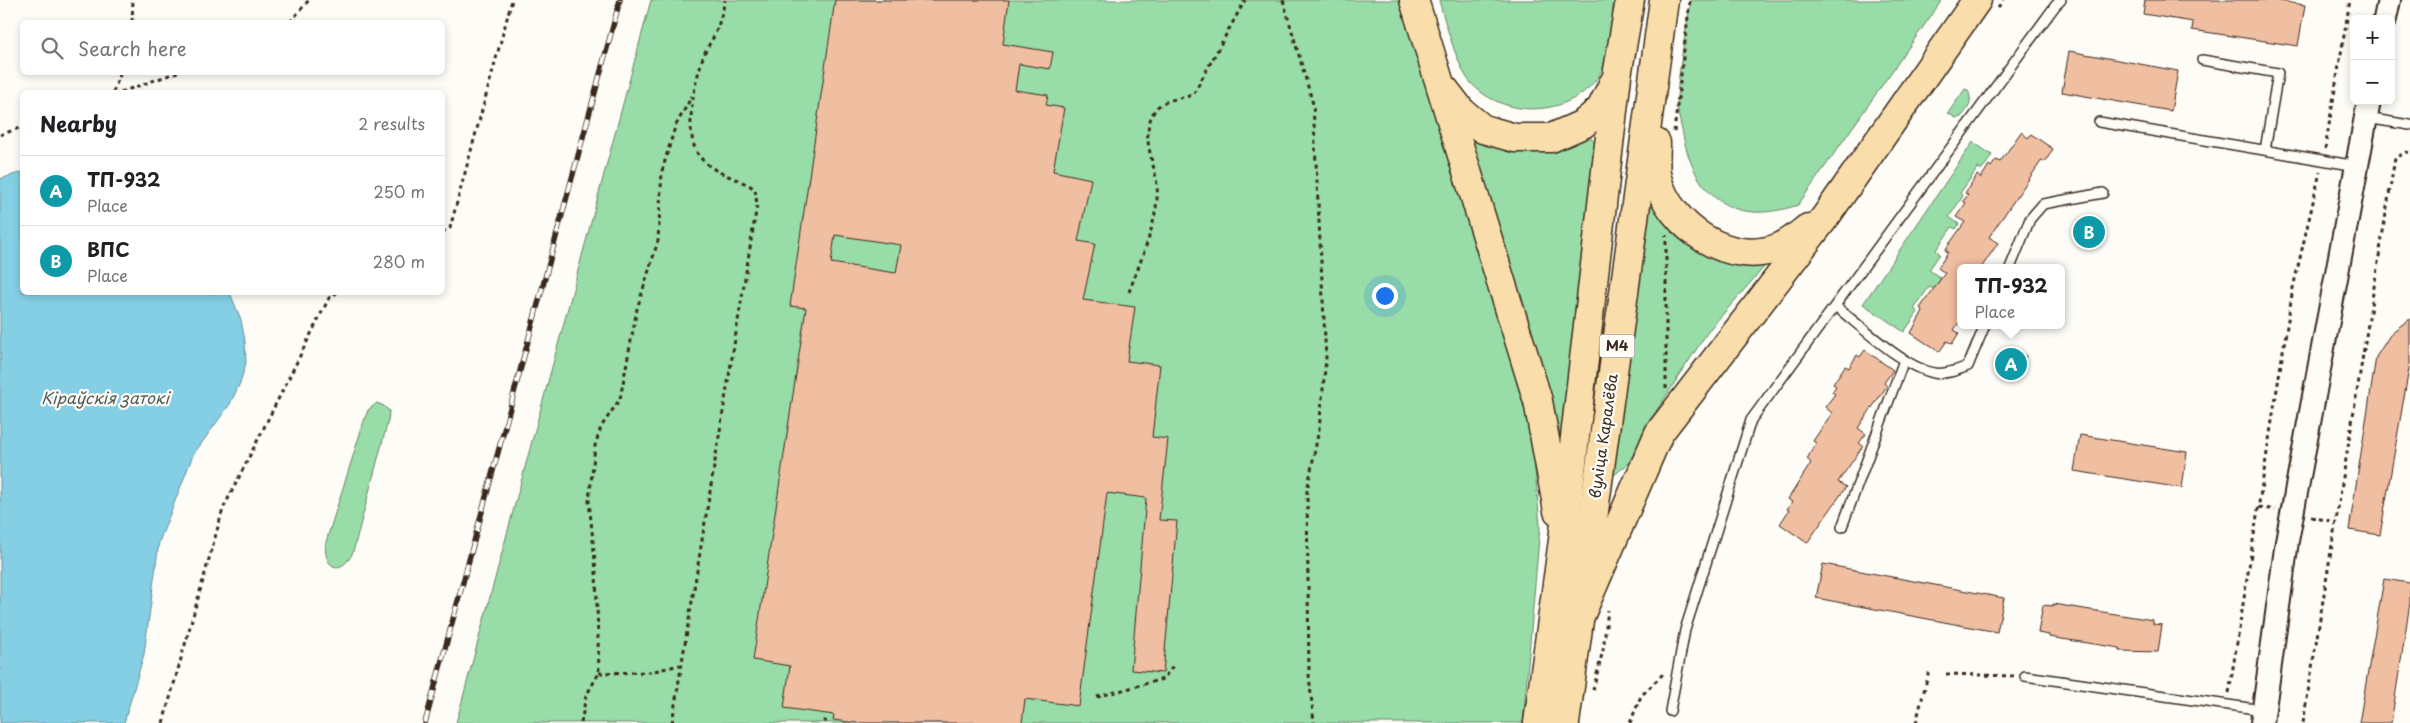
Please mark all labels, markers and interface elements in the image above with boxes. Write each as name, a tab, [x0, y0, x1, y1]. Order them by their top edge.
map controls	[2350, 15, 2395, 105]
button: +	[2350, 15, 2395, 60]
search box	[20, 20, 445, 75]
icon: search	[38, 34, 66, 62]
text: Search here	[78, 34, 187, 62]
button: −	[2350, 60, 2395, 105]
text: Nearby	[40, 107, 117, 139]
text: 2 results	[358, 111, 425, 135]
text: ТП-932	[87, 165, 160, 193]
text: A	[50, 179, 62, 203]
text: 250 m	[374, 179, 425, 203]
text: Place	[87, 193, 128, 217]
pin: B	[2073, 213, 2105, 251]
text: ВПС	[87, 235, 129, 263]
text: B	[51, 249, 61, 273]
text: 280 m	[373, 249, 425, 273]
text: Place	[87, 263, 128, 287]
popup	[1957, 264, 2065, 329]
text: ТП-932	[1974, 271, 2048, 299]
your location	[1372, 283, 1398, 309]
text: Place	[1974, 299, 2015, 323]
road number: М4	[1600, 334, 1634, 358]
pin: A	[1995, 345, 2027, 383]
street label: вуліца Каралёва	[1582, 371, 1623, 500]
water label: Кіраўскія затокі	[41, 385, 171, 409]

